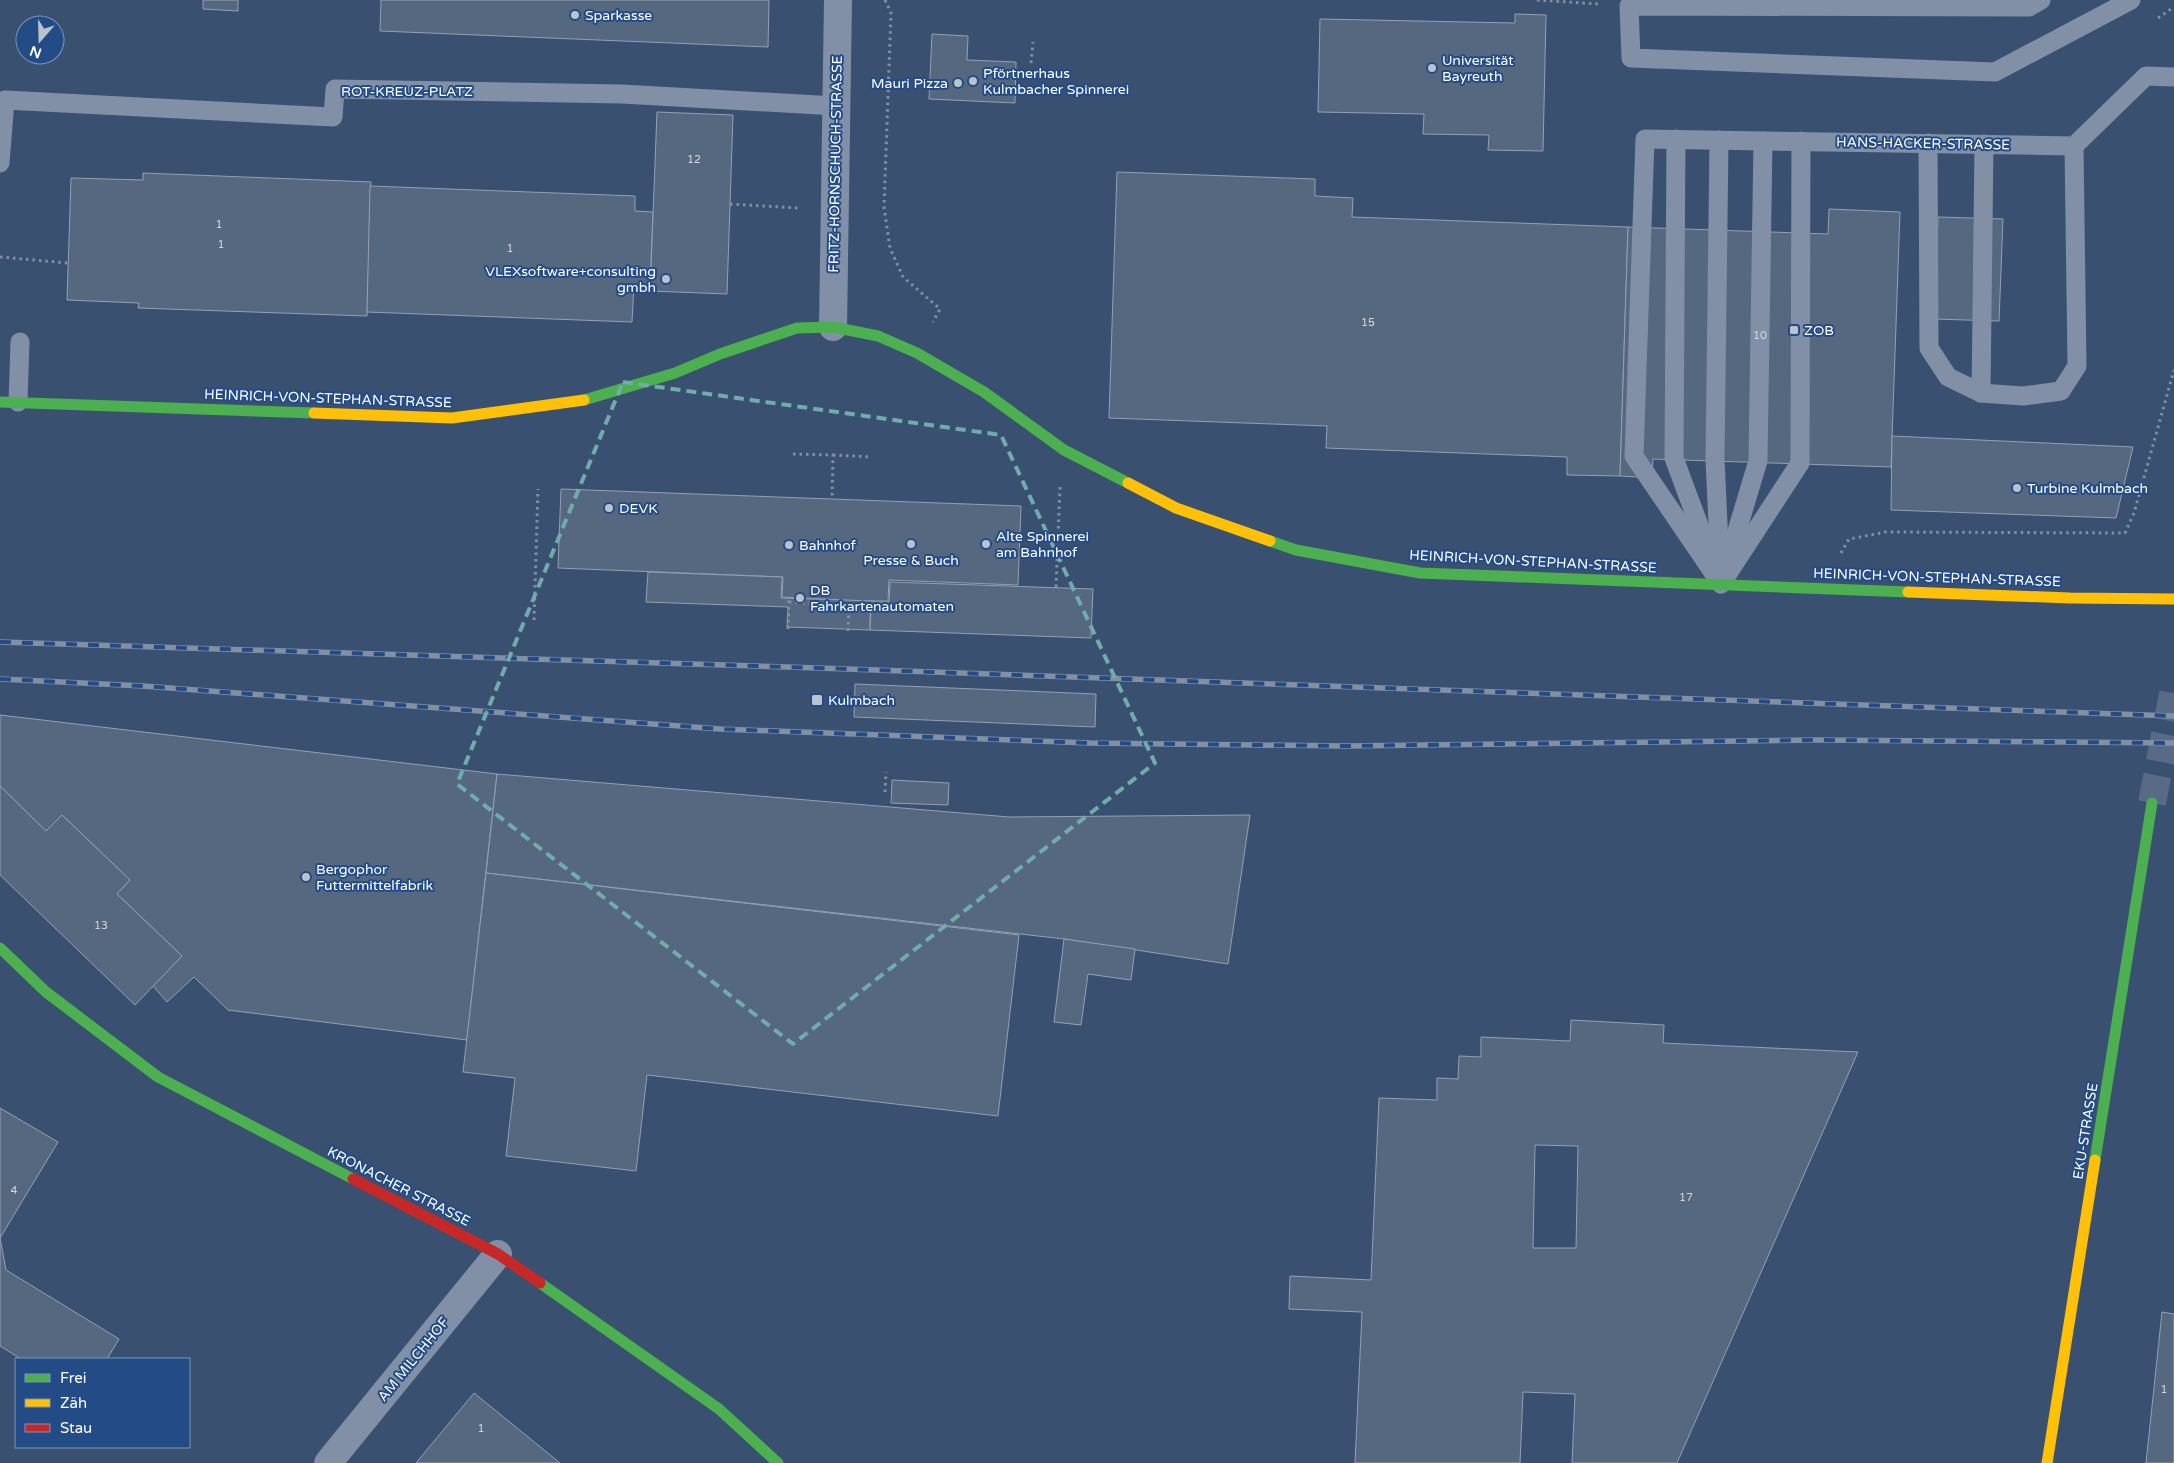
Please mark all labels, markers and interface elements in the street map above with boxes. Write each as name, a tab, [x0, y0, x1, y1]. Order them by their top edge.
place label: Sparkasse	[585, 7, 652, 24]
marker: Sparkasse	[569, 9, 581, 21]
north arrow	[15, 15, 65, 65]
text: N	[28, 42, 44, 62]
place label: Universität Bayreuth	[1442, 52, 1514, 85]
street label: FRITZ-HORNSCHUCH-STRASSE	[825, 55, 846, 273]
marker: Universität Bayreuth	[1426, 62, 1438, 74]
place label: Pförtnerhaus Kulmbacher Spinnerei	[983, 65, 1129, 98]
place label: Mauri Pizza	[871, 75, 948, 92]
marker: Pförtnerhaus Kulmbacher Spinnerei	[967, 75, 979, 87]
marker: Mauri Pizza	[952, 77, 964, 89]
street label: ROT-KREUZ-PLATZ	[341, 83, 473, 100]
street label: HANS-HACKER-STRASSE	[1836, 133, 2010, 154]
house number: 12	[687, 153, 701, 166]
house number: 1	[216, 218, 222, 231]
house number: 1	[218, 238, 224, 251]
house number: 1	[507, 242, 513, 255]
place label: VLEXsoftware+consulting gmbh	[485, 263, 656, 296]
marker: VLEXsoftware+consulting gmbh	[660, 273, 672, 285]
house number: 15	[1361, 316, 1375, 329]
place label: ZOB	[1804, 322, 1834, 339]
marker: ZOB	[1788, 324, 1800, 336]
house number: 10	[1753, 329, 1767, 342]
street label: HEINRICH-VON-STEPHAN-STRASSE	[204, 386, 452, 411]
place label: Turbine Kulmbach	[2027, 480, 2148, 497]
marker: Turbine Kulmbach	[2011, 482, 2023, 494]
place label: DEVK	[619, 500, 658, 517]
marker: DEVK	[603, 502, 615, 514]
place label: Alte Spinnerei am Bahnhof	[996, 528, 1089, 561]
place label: Bahnhof	[799, 537, 857, 554]
marker: Presse & Buch	[905, 538, 917, 550]
marker: Alte Spinnerei am Bahnhof	[980, 538, 992, 550]
marker: Bahnhof	[783, 539, 795, 551]
street label: HEINRICH-VON-STEPHAN-STRASSE	[1409, 547, 1657, 576]
place label: Presse & Buch	[863, 552, 959, 569]
street label: HEINRICH-VON-STEPHAN-STRASSE	[1813, 565, 2061, 590]
place label: DB Fahrkartenautomaten	[810, 582, 954, 615]
marker: DB Fahrkartenautomaten	[794, 592, 806, 604]
place label: Kulmbach	[828, 692, 895, 709]
marker: Kulmbach	[810, 693, 824, 707]
place label: Bergophor Futtermittelfabrik	[316, 861, 433, 894]
marker: Bergophor Futtermittelfabrik	[300, 871, 312, 883]
house number: 13	[94, 919, 108, 932]
street label: EKU-STRASSE	[2069, 1081, 2102, 1181]
street label: KRONACHER STRASSE	[324, 1143, 473, 1230]
house number: 4	[11, 1184, 18, 1197]
house number: 17	[1679, 1191, 1693, 1204]
street label: AM MILCHHOF	[374, 1313, 453, 1405]
legend	[15, 1358, 190, 1448]
text: Frei	[60, 1369, 86, 1387]
house number: 1	[2161, 1383, 2167, 1396]
text: Zäh	[60, 1394, 87, 1412]
text: Stau	[60, 1419, 92, 1437]
house number: 1	[478, 1422, 484, 1435]

